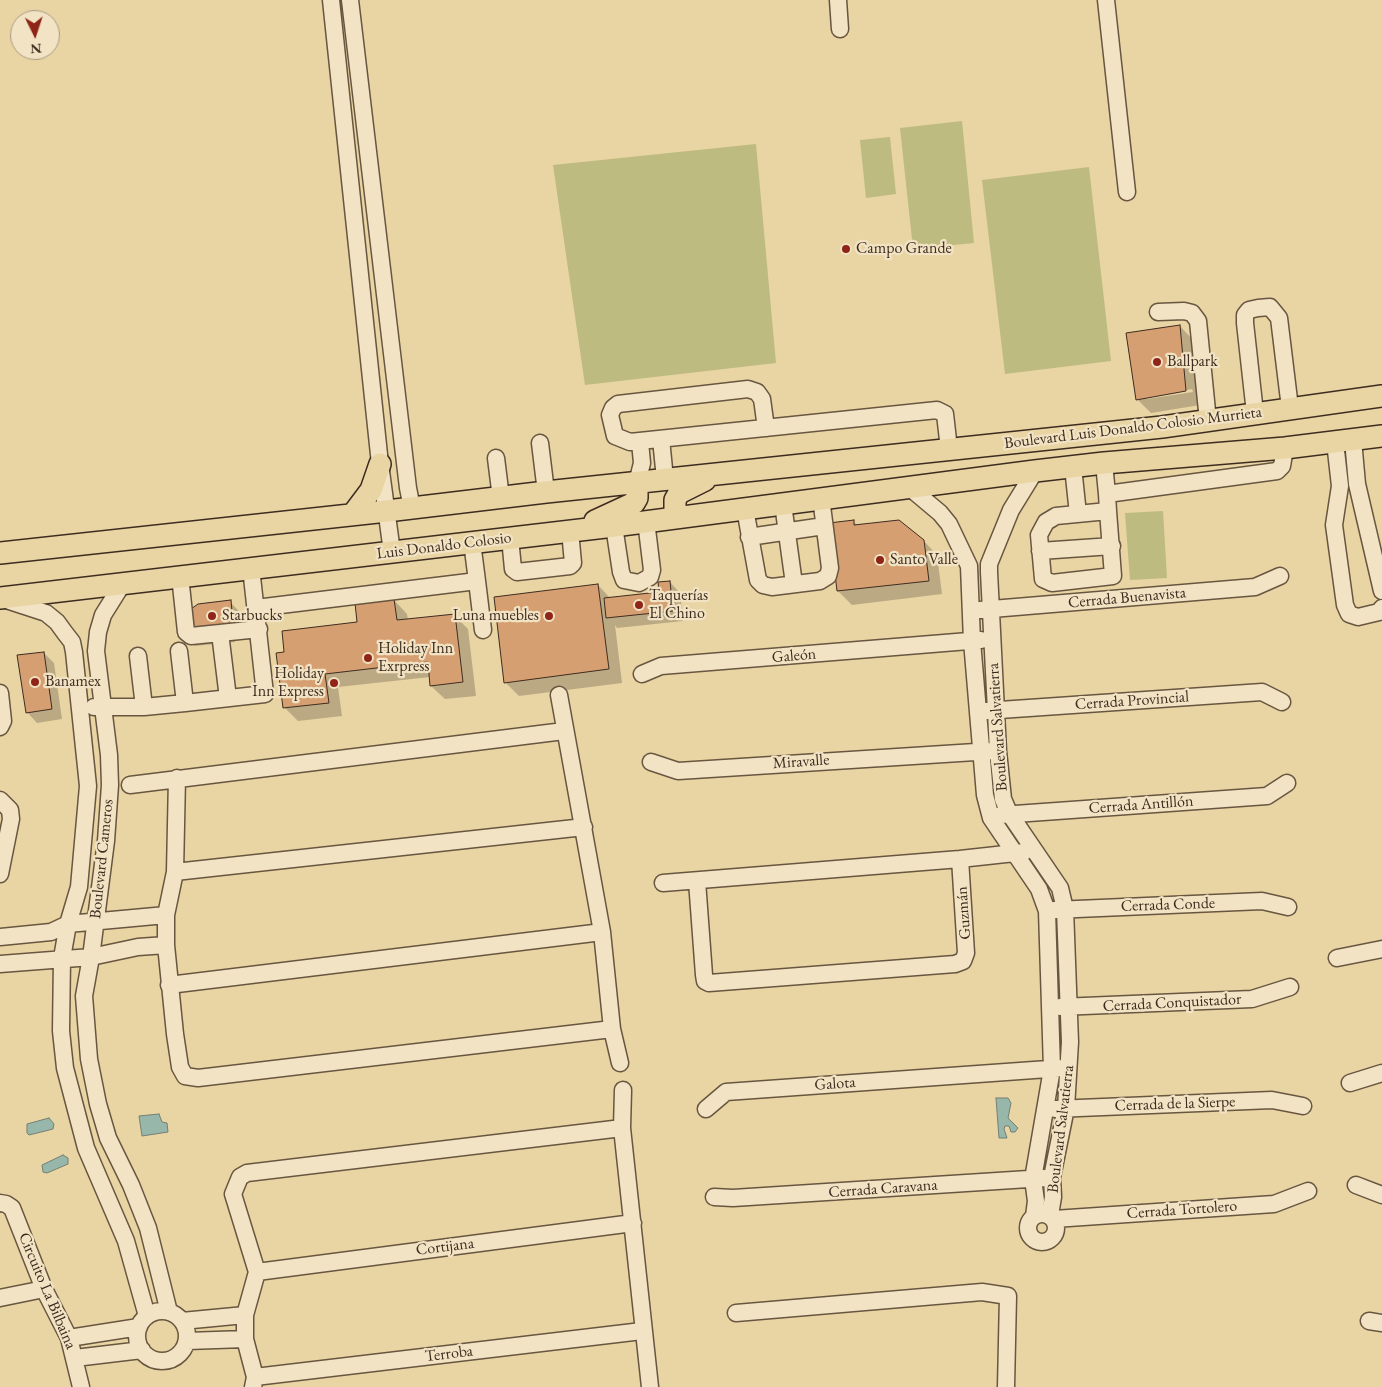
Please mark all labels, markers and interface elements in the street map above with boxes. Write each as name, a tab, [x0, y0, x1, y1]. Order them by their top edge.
north arrow	[10, 10, 60, 60]
text: N	[30, 40, 42, 58]
place label: Campo Grande	[856, 239, 952, 259]
marker: Campo Grande	[840, 243, 852, 255]
place label: Ballpark	[1167, 352, 1218, 372]
marker: Ballpark	[1151, 356, 1163, 368]
street label: Boulevard Luis Donaldo Colosio Murrieta	[1003, 403, 1263, 453]
street label: Luis Donaldo Colosio	[375, 528, 513, 564]
place label: Santo Valle	[890, 550, 958, 570]
marker: Santo Valle	[874, 554, 886, 566]
street label: Cerrada Buenavista	[1067, 583, 1187, 613]
place label: Taquerías El Chino	[649, 586, 708, 624]
marker: Taquerías El Chino	[633, 599, 645, 611]
place label: Starbucks	[222, 606, 282, 626]
place label: Luna muebles	[453, 606, 539, 626]
marker: Starbucks	[206, 610, 218, 622]
marker: Luna muebles	[543, 610, 555, 622]
place label: Holiday Inn Exrpress	[378, 639, 453, 677]
street label: Galeón	[771, 645, 817, 667]
marker: Holiday Inn Exrpress	[362, 652, 374, 664]
street label: Boulevard Salvatierra	[984, 662, 1012, 792]
place label: Holiday Inn Express	[252, 664, 324, 702]
place label: Banamex	[45, 672, 101, 692]
marker: Banamex	[29, 676, 41, 688]
marker: Holiday Inn Express	[328, 677, 340, 689]
street label: Cerrada Provincial	[1074, 687, 1190, 715]
street label: Miravalle	[772, 750, 830, 774]
street label: Cerrada Antillón	[1088, 792, 1194, 818]
street label: Boulevard Cameros	[86, 798, 118, 920]
street label: Guzmán	[953, 886, 975, 940]
street label: Cerrada Conde	[1120, 894, 1216, 916]
street label: Cerrada Conquistador	[1102, 990, 1242, 1016]
street label: Boulevard Salvatierra	[1044, 1064, 1078, 1194]
street label: Galota	[814, 1073, 856, 1095]
street label: Cerrada de la Sierpe	[1114, 1092, 1236, 1116]
street label: Cerrada Caravana	[828, 1176, 938, 1202]
street label: Cerrada Tortolero	[1126, 1197, 1238, 1223]
street label: Circuito La Bilbaina	[14, 1230, 80, 1352]
street label: Cortijana	[415, 1234, 475, 1260]
street label: Terroba	[424, 1342, 474, 1366]

